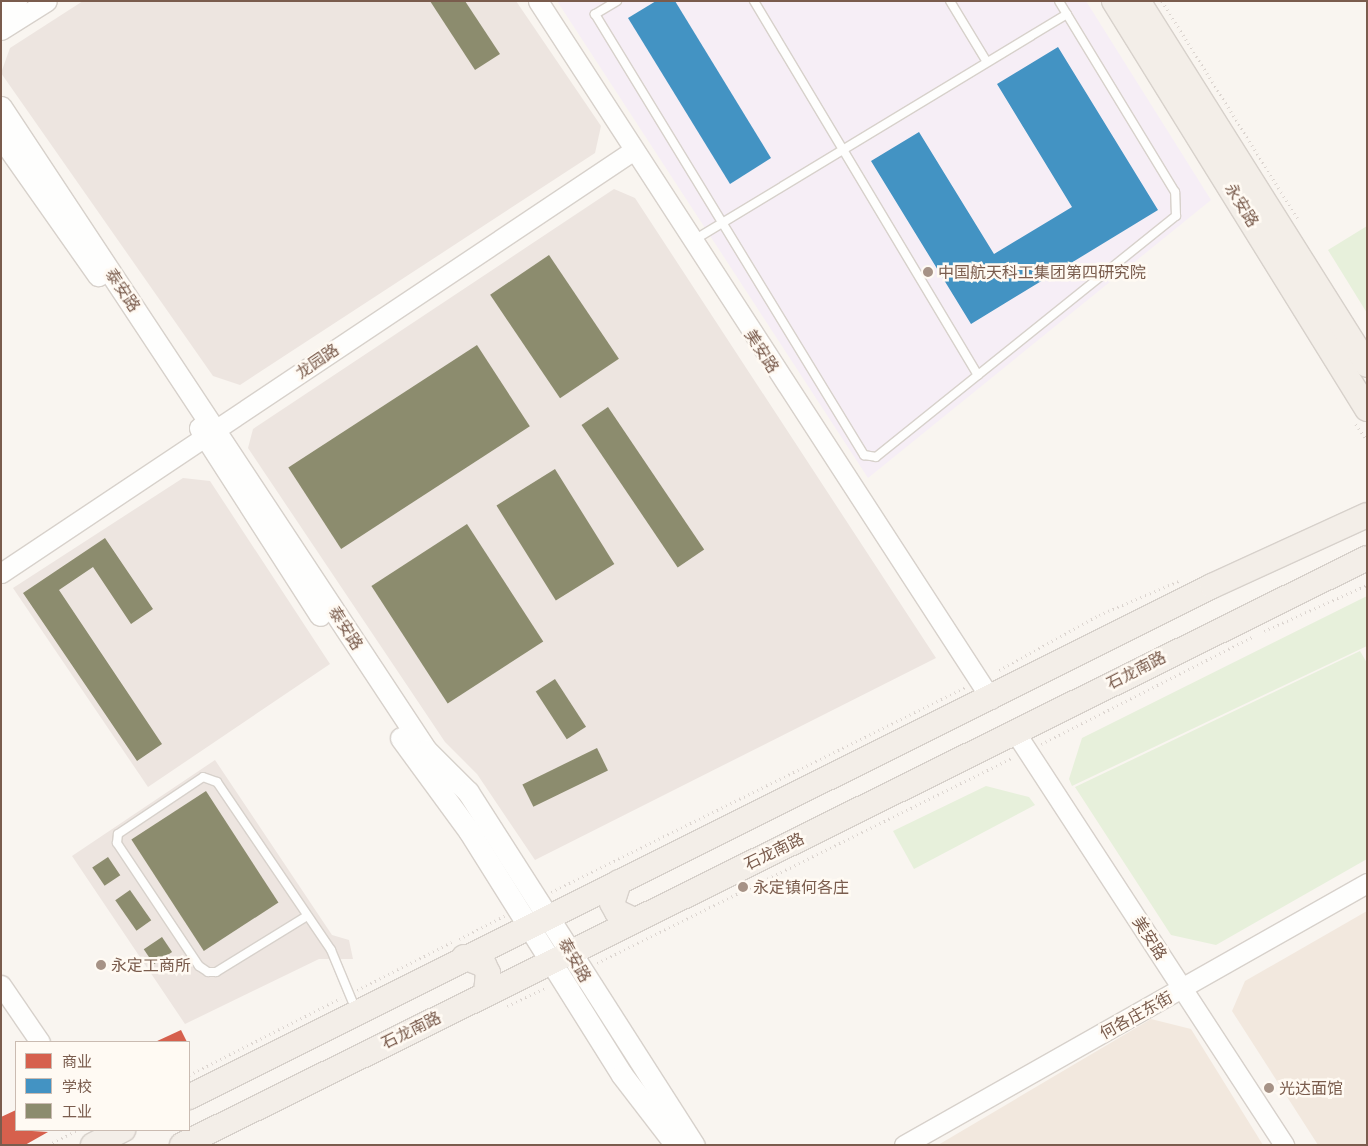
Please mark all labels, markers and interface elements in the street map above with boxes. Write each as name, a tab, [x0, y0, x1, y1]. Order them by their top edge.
street label: 永安路	[1221, 180, 1263, 230]
place label: 中国航天科工集团第四研究院	[938, 262, 1146, 282]
street label: 泰安路	[102, 265, 144, 315]
marker: 中国航天科工集团第四研究院	[922, 266, 934, 278]
street label: 美安路	[741, 326, 783, 376]
street label: 龙园路	[292, 340, 342, 382]
street label: 泰安路	[325, 603, 367, 653]
street label: 石龙南路	[1103, 647, 1169, 693]
street label: 石龙南路	[741, 828, 807, 874]
place label: 永定镇何各庄	[753, 877, 849, 897]
marker: 永定镇何各庄	[737, 881, 749, 893]
street label: 美安路	[1129, 913, 1171, 963]
street label: 泰安路	[555, 934, 595, 986]
place label: 永定工商所	[111, 955, 191, 975]
marker: 永定工商所	[95, 959, 107, 971]
street label: 何各庄东街	[1096, 987, 1176, 1043]
street label: 石龙南路	[378, 1007, 444, 1053]
legend	[15, 1041, 190, 1131]
text: 商业	[62, 1052, 92, 1071]
text: 学校	[62, 1077, 92, 1096]
place label: 光达面馆	[1279, 1078, 1343, 1098]
marker: 光达面馆	[1263, 1082, 1275, 1094]
text: 工业	[62, 1102, 92, 1121]

